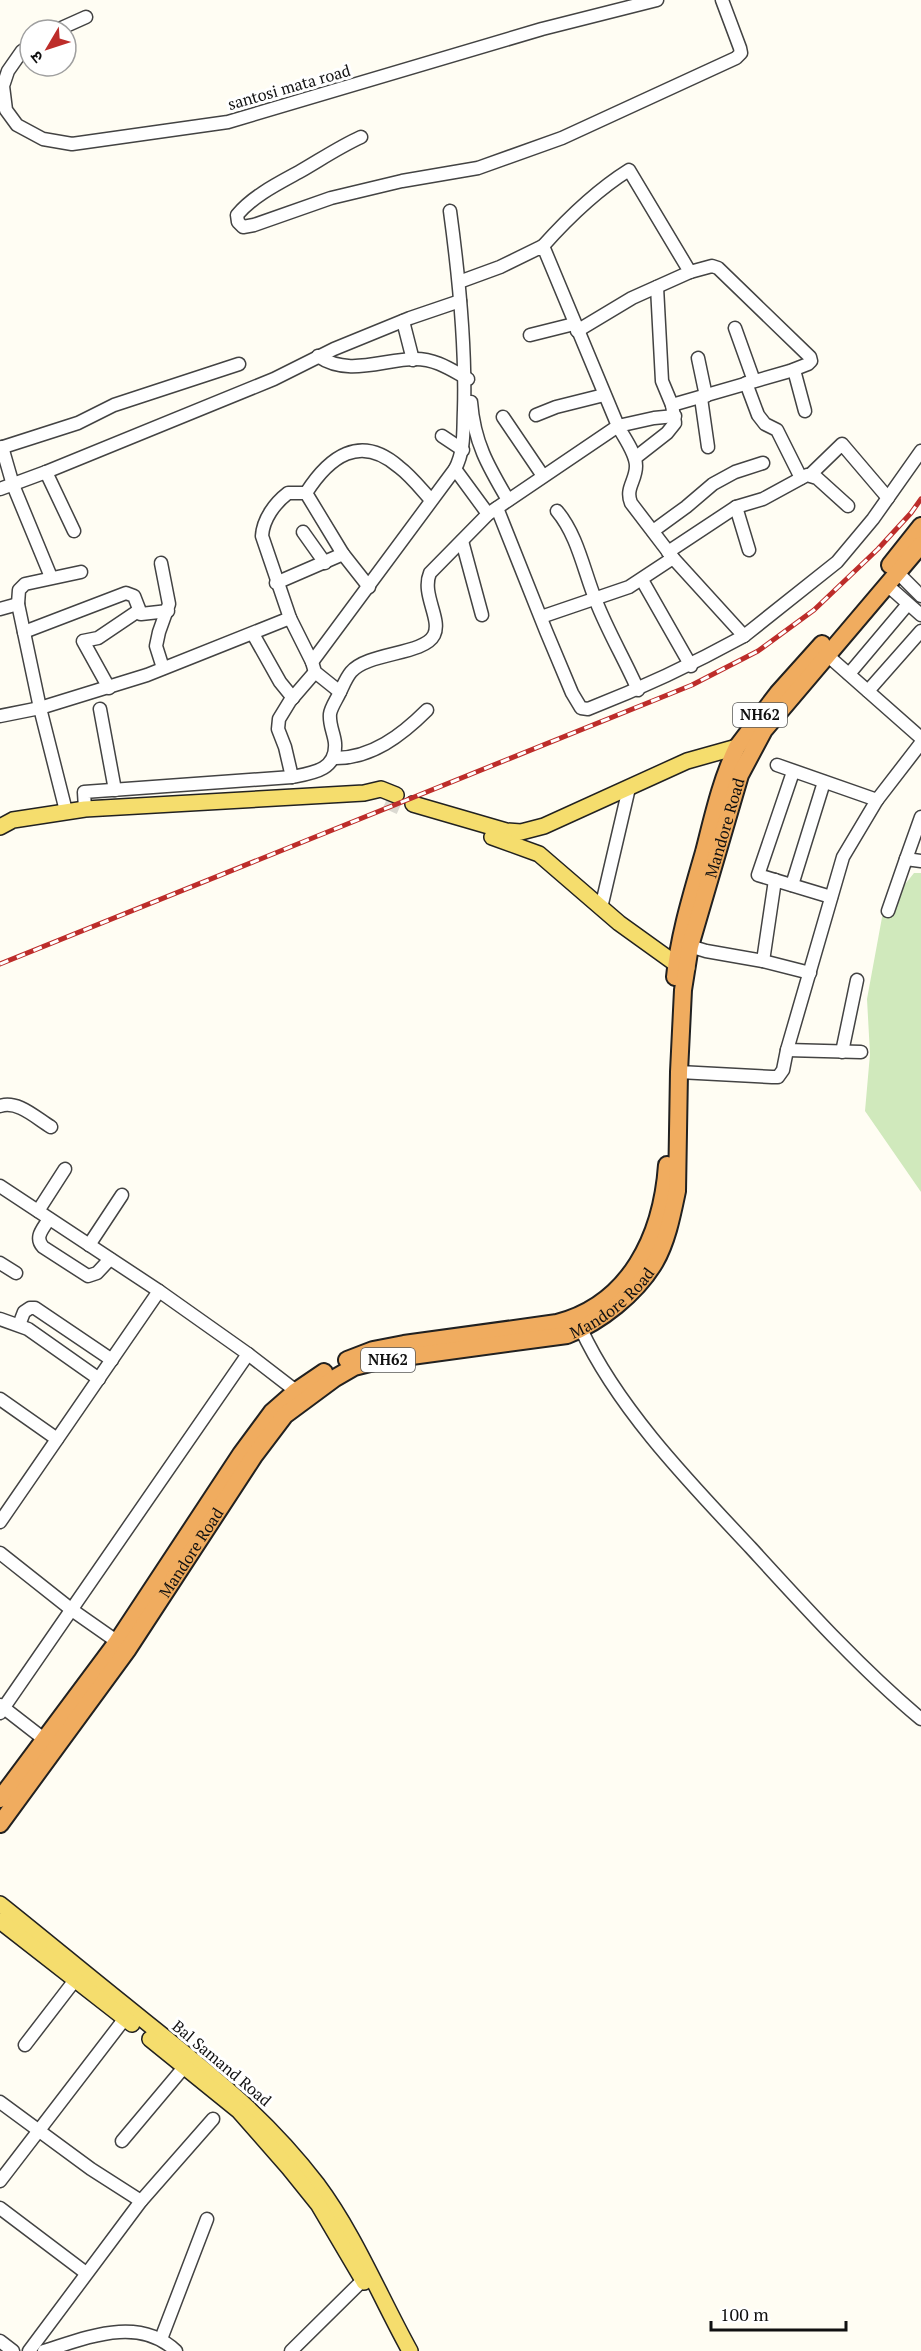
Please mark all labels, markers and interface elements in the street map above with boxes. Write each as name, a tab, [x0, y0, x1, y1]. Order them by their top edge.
north arrow	[18, 18, 78, 78]
text: उ	[24, 46, 48, 68]
street label: santosi mata road	[225, 59, 353, 115]
road number: NH62	[733, 703, 787, 727]
street label: Mandore Road	[700, 775, 750, 880]
street label: Mandore Road	[566, 1263, 659, 1344]
road number: NH62	[361, 1348, 415, 1372]
street label: Mandore Road	[154, 1503, 228, 1602]
street label: Bal Samand Road	[168, 2015, 276, 2111]
scale bar	[711, 2294, 846, 2332]
text: 100 m	[720, 2302, 769, 2326]

